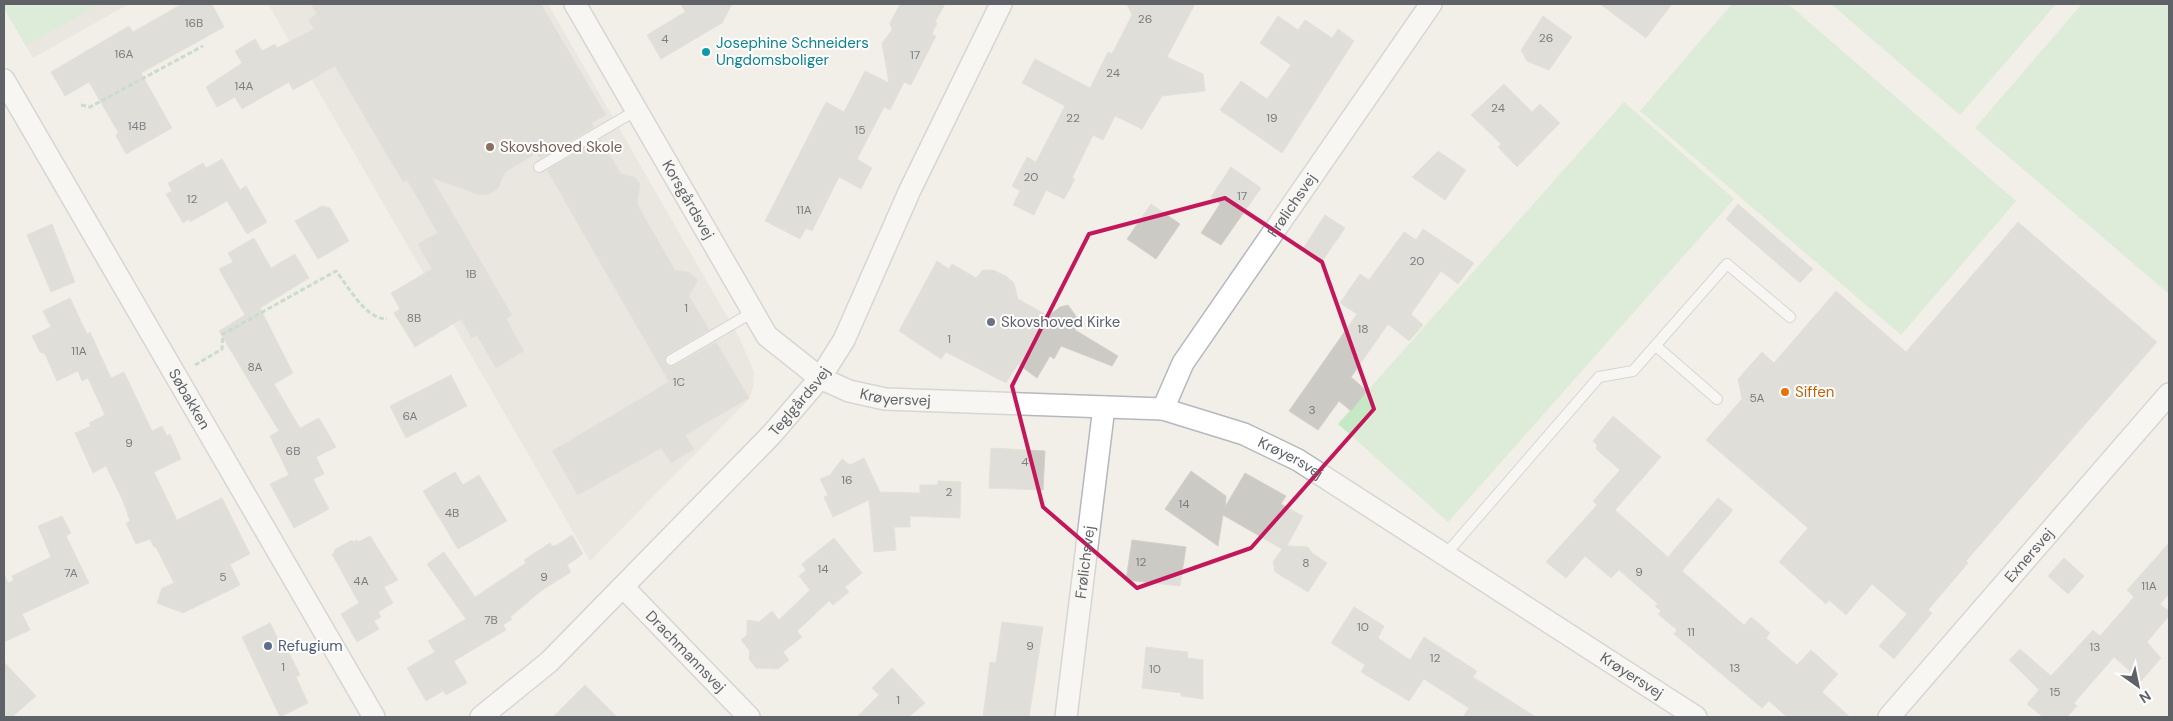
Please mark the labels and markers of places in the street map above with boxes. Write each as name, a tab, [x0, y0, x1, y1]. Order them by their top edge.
place label: Josephine Schneiders Ungdomsboliger	[716, 33, 869, 70]
marker: Josephine Schneiders Ungdomsboliger	[700, 46, 712, 58]
place label: Skovshoved Skole	[500, 137, 622, 157]
marker: Skovshoved Skole	[484, 141, 496, 153]
place label: Skovshoved Kirke	[1001, 312, 1120, 332]
marker: Skovshoved Kirke	[985, 316, 997, 328]
place label: Siffen	[1795, 382, 1834, 402]
marker: Siffen	[1779, 386, 1791, 398]
place label: Refugium	[278, 636, 343, 656]
marker: Refugium	[262, 640, 274, 652]

